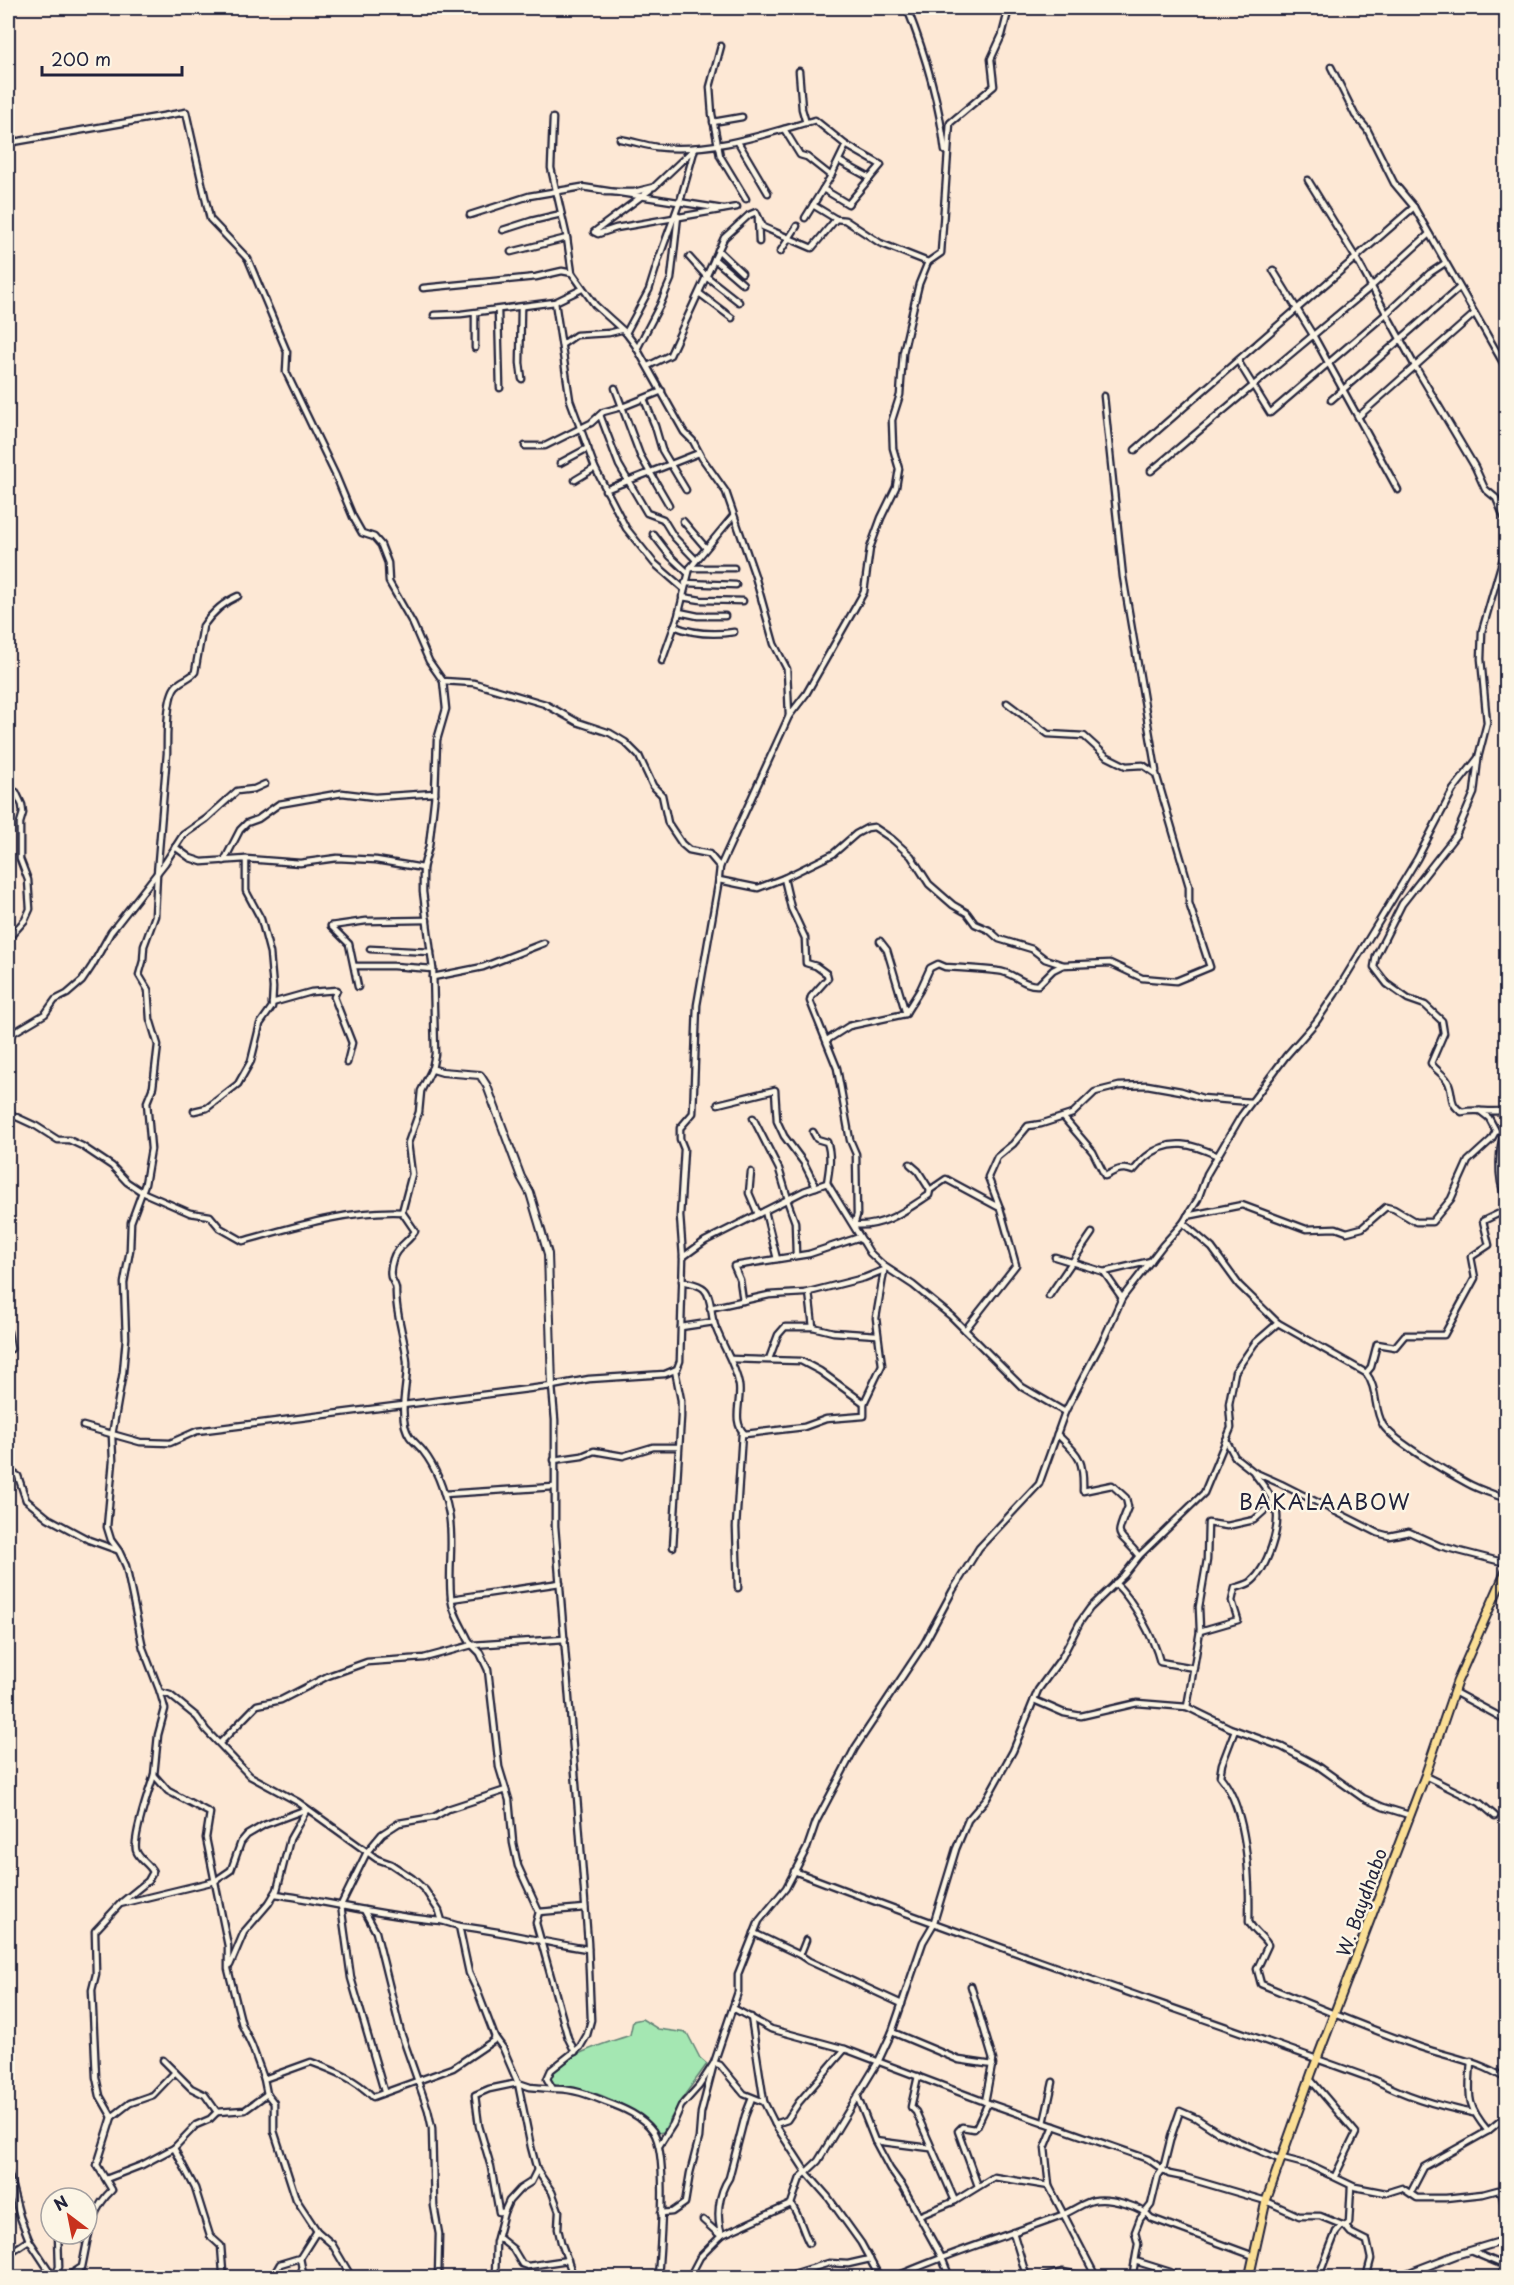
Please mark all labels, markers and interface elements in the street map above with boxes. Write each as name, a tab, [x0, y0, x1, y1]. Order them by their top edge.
scale bar	[42, 39, 182, 77]
text: 200 m	[51, 45, 111, 72]
district label: BAKALAABOW	[1239, 1485, 1411, 1517]
street label: W. Baydhabo	[1329, 1844, 1393, 1960]
north arrow	[39, 2186, 99, 2246]
text: N	[49, 2189, 72, 2216]

